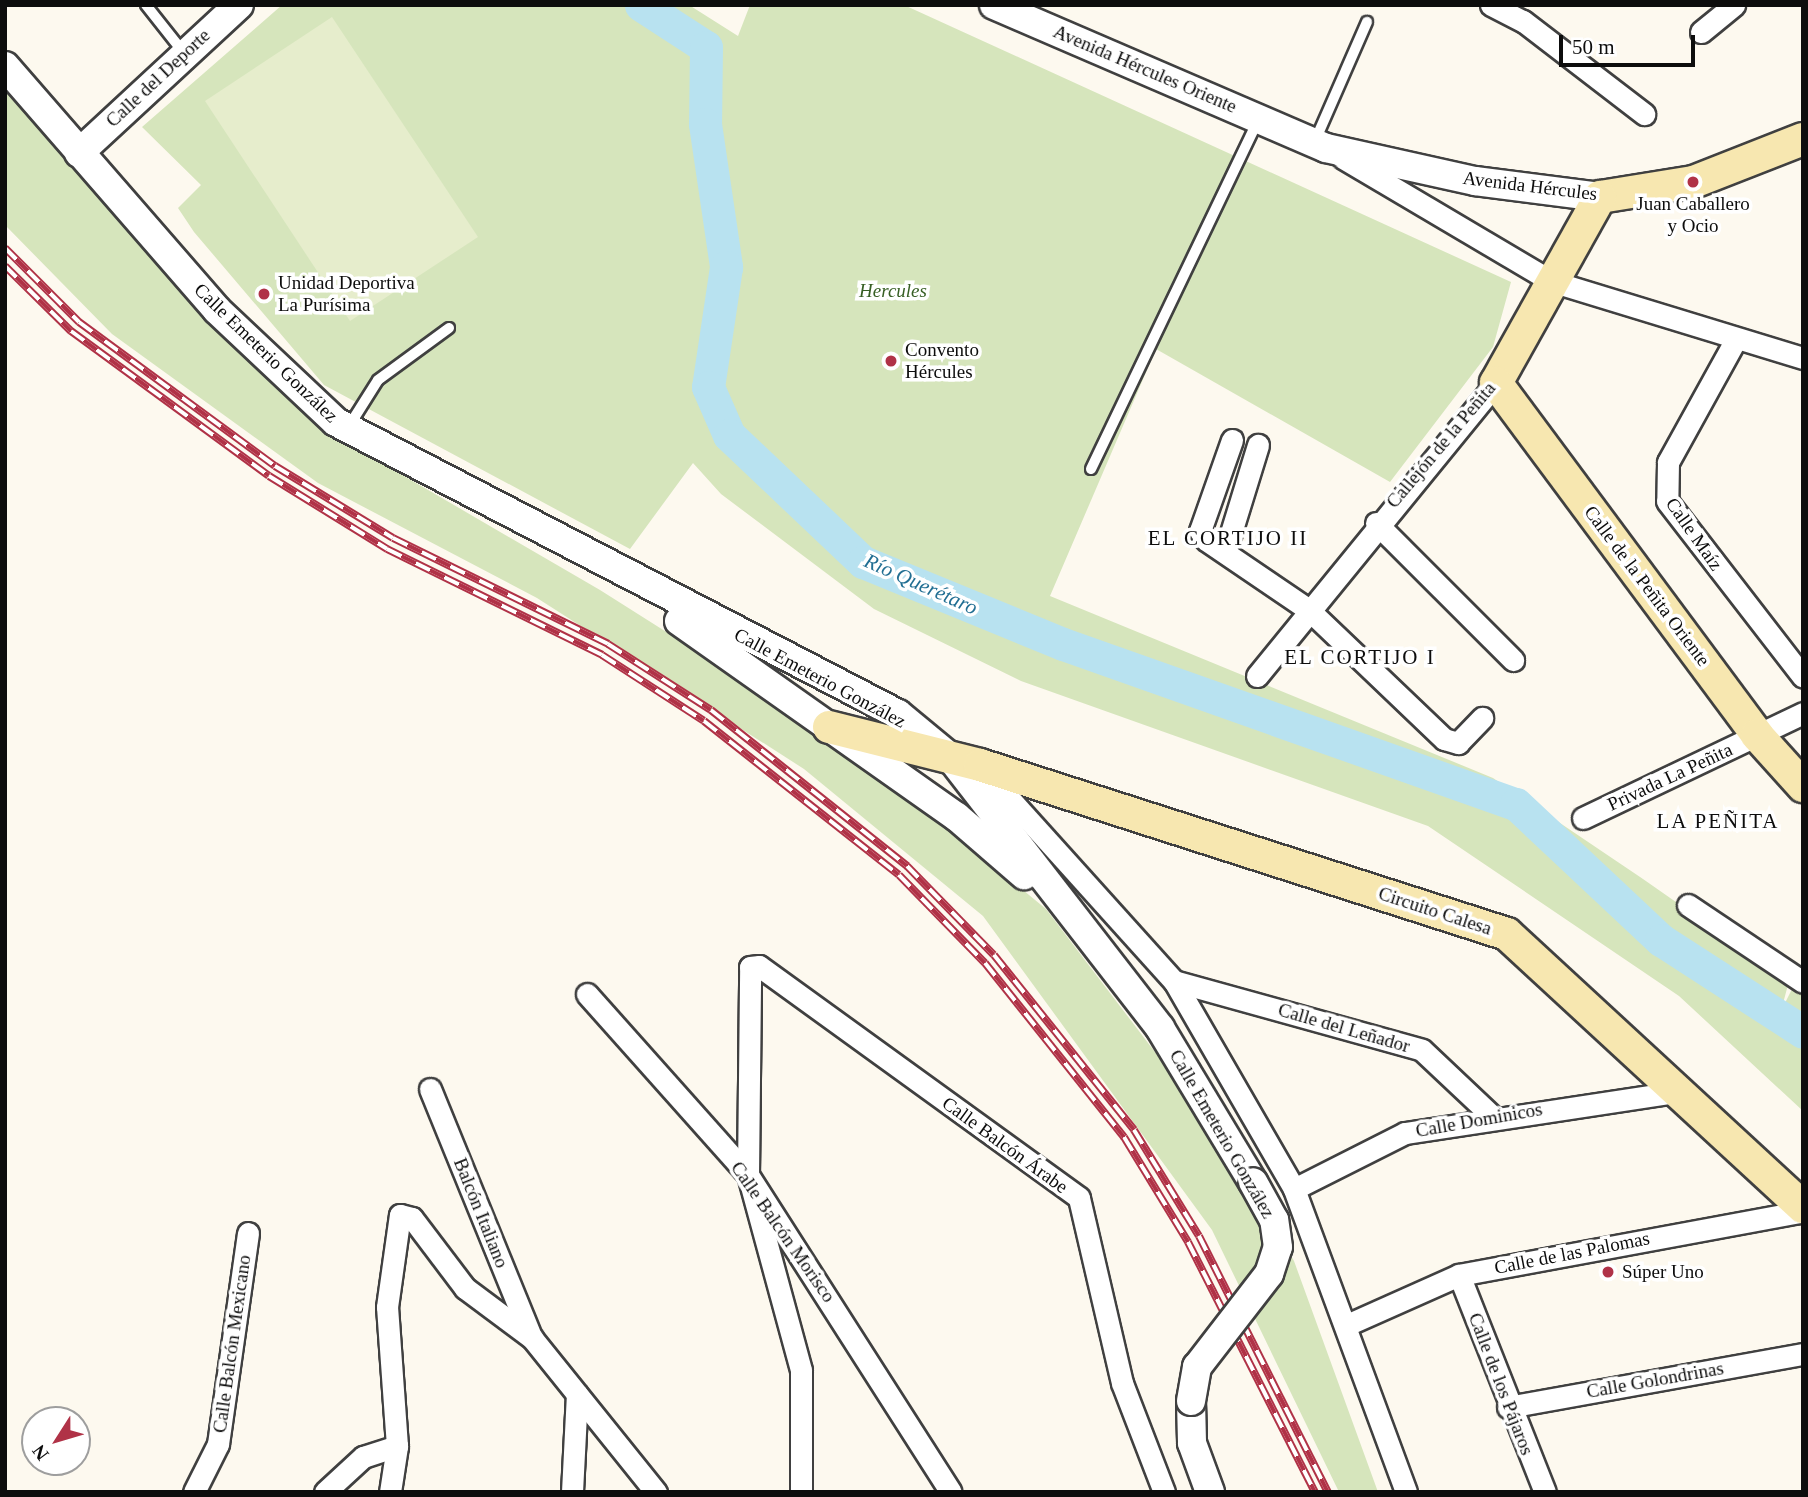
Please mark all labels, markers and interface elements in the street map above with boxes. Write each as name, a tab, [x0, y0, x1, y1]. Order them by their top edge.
street label: Avenida Hércules Oriente	[1050, 20, 1240, 118]
scale bar	[1563, 21, 1700, 65]
street label: Calle del Deporte	[101, 24, 215, 132]
text: 50 m	[1572, 35, 1615, 59]
street label: Avenida Hércules	[1462, 166, 1598, 206]
marker: Juan Caballero y Ocio	[1685, 174, 1701, 190]
place label: Juan Caballero y Ocio	[1636, 193, 1750, 237]
place label: Unidad Deportiva La Purísima	[278, 272, 415, 316]
street label: Calle Emeterio González	[189, 278, 343, 428]
park label: Hercules	[859, 280, 927, 302]
marker: Unidad Deportiva La Purísima	[256, 286, 272, 302]
place label: Convento Hércules	[905, 339, 979, 383]
marker: Convento Hércules	[883, 353, 899, 369]
street label: Callejón de la Peñita	[1382, 377, 1500, 513]
street label: Calle Maíz	[1661, 493, 1727, 575]
street label: Calle de la Peñita Oriente	[1579, 501, 1715, 671]
district label: EL CORTIJO II	[1149, 525, 1307, 551]
water label: Río Querétaro	[861, 548, 981, 620]
street label: Calle Emeterio González	[730, 623, 910, 733]
district label: EL CORTIJO I	[1285, 644, 1435, 670]
street label: Privada La Peñita	[1604, 738, 1736, 816]
district label: LA PEÑITA	[1657, 808, 1779, 834]
street label: Circuito Calesa	[1376, 882, 1494, 940]
street label: Calle del Leñador	[1275, 998, 1413, 1058]
street label: Calle Emeterio González	[1164, 1046, 1280, 1222]
street label: Calle Balcón Árabe	[938, 1092, 1072, 1198]
street label: Calle Dominicos	[1414, 1098, 1544, 1142]
street label: Balcón Italiano	[449, 1155, 513, 1271]
street label: Calle Balcón Morisco	[726, 1157, 840, 1307]
street label: Calle de las Palomas	[1492, 1227, 1652, 1279]
street label: Calle Balcón Mexicano	[208, 1254, 256, 1434]
place label: Súper Uno	[1622, 1261, 1704, 1283]
marker: Súper Uno	[1600, 1264, 1616, 1280]
street label: Calle de los Pájaros	[1463, 1310, 1539, 1458]
street label: Calle Golondrinas	[1585, 1357, 1725, 1403]
north arrow	[21, 1406, 91, 1476]
text: N	[28, 1441, 53, 1465]

